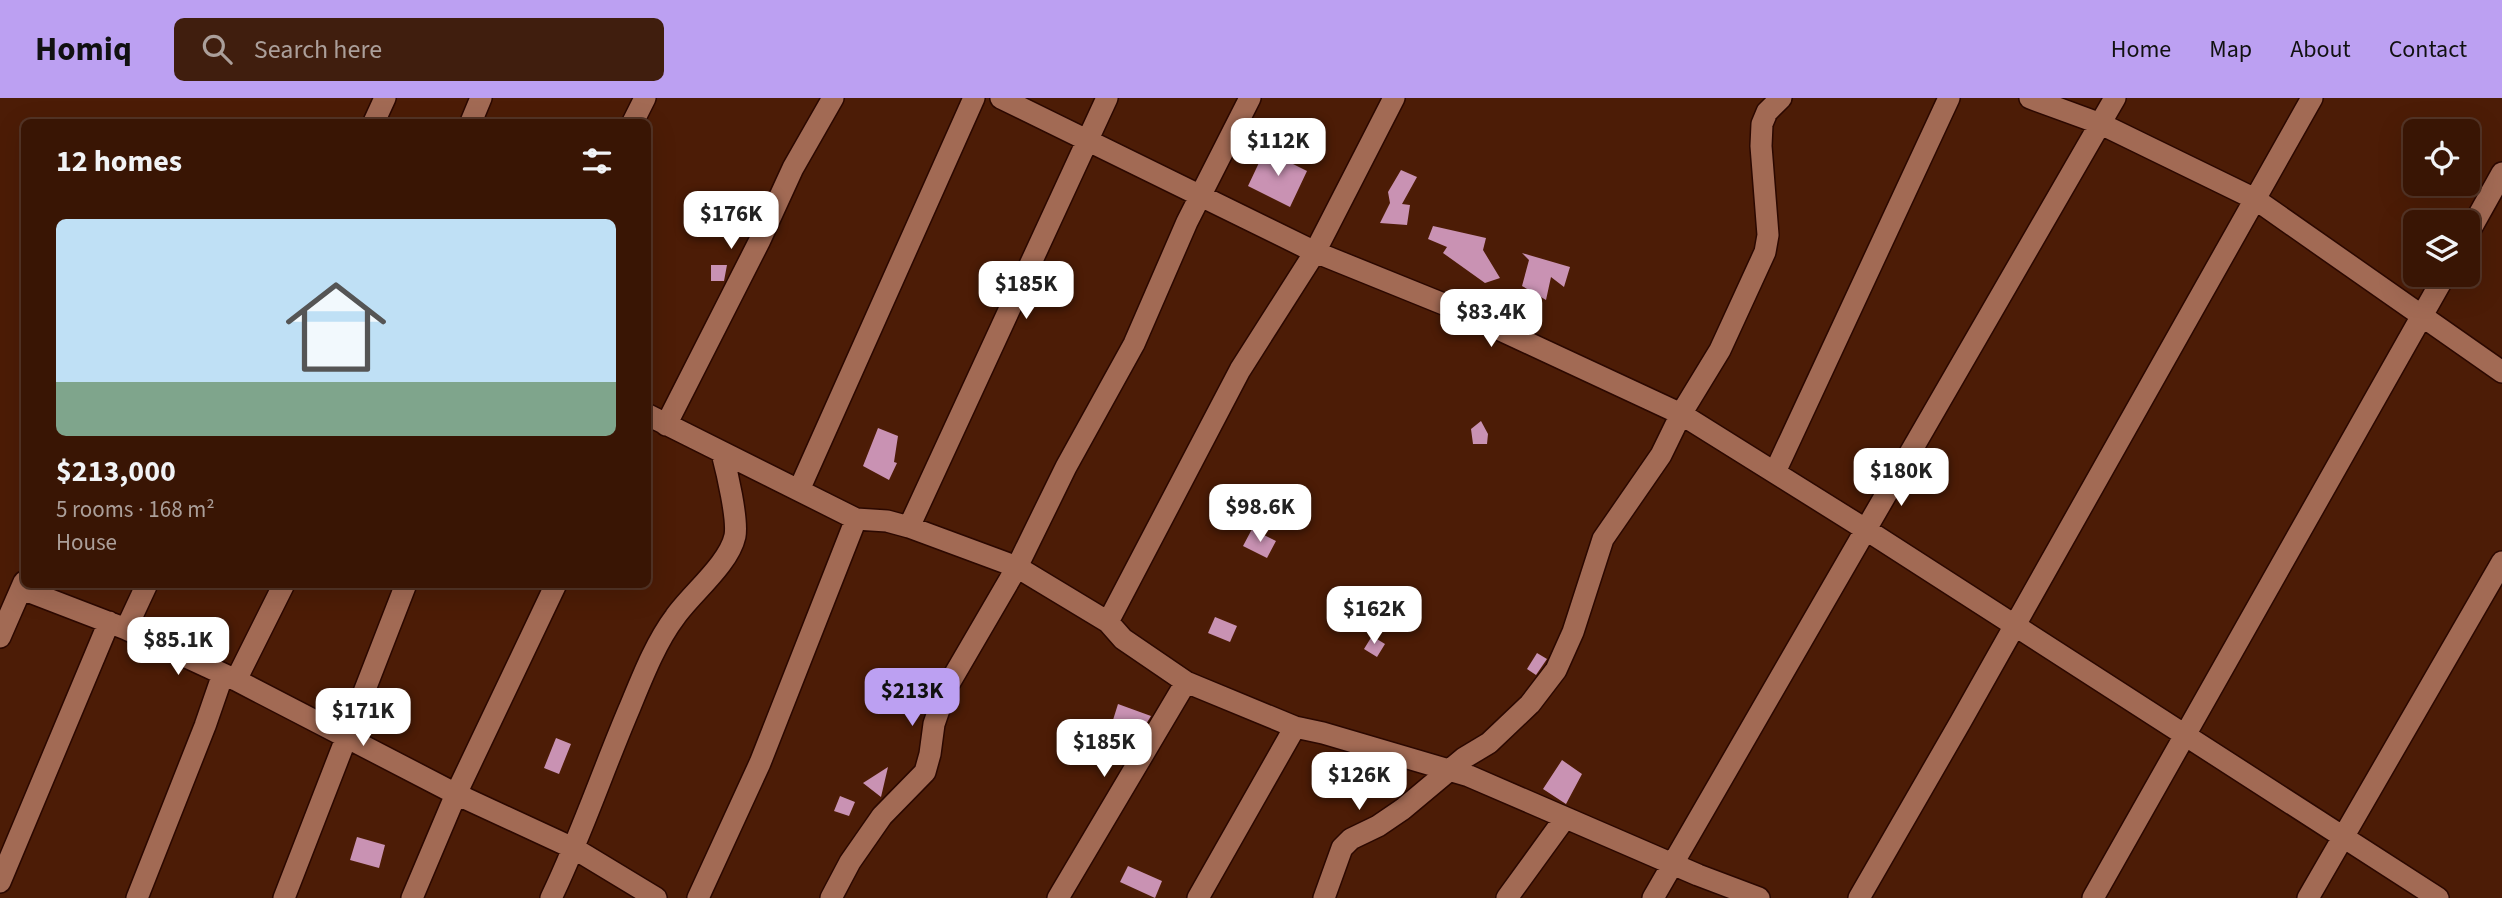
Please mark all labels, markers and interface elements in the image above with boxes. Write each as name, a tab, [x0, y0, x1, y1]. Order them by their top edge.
search box	[174, 18, 664, 81]
text: Homiq	[35, 26, 132, 73]
icon: search	[198, 30, 236, 68]
text: Search here	[254, 31, 382, 68]
text: Home	[2111, 32, 2171, 67]
text: Map	[2209, 32, 2252, 67]
text: About	[2290, 32, 2351, 67]
text: Contact	[2389, 32, 2467, 67]
pin: $112K	[1229, 118, 1327, 178]
map controls	[2403, 119, 2480, 287]
button: locate	[2403, 119, 2480, 196]
text: $112K	[1247, 124, 1309, 157]
text: 12 homes	[56, 140, 182, 183]
icon: filters	[578, 142, 616, 180]
pin: $176K	[682, 192, 780, 251]
text: $176K	[700, 197, 762, 230]
button: layers	[2403, 210, 2480, 287]
pin: $185K	[977, 262, 1075, 321]
icon: home	[273, 264, 399, 390]
text: $185K	[995, 267, 1057, 300]
pin: $83.4K	[1434, 289, 1548, 349]
text: $83.4K	[1456, 295, 1526, 328]
pin: $180K	[1852, 448, 1950, 508]
text: $213,000	[56, 450, 176, 493]
text: $180K	[1870, 454, 1932, 487]
pin: $98.6K	[1203, 484, 1317, 544]
text: $98.6K	[1225, 490, 1295, 523]
text: 5 rooms · 168 m²	[56, 493, 215, 526]
text: House	[56, 526, 117, 559]
pin: $162K	[1325, 587, 1423, 646]
text: $162K	[1343, 592, 1405, 625]
pin: $85.1K	[121, 618, 235, 677]
text: $85.1K	[143, 623, 213, 656]
pin: $213K	[863, 668, 961, 728]
text: $213K	[881, 674, 943, 707]
pin: $171K	[314, 688, 412, 748]
text: $171K	[332, 694, 394, 727]
pin: $185K	[1055, 720, 1153, 779]
text: $185K	[1073, 725, 1135, 758]
pin: $126K	[1310, 752, 1408, 812]
text: $126K	[1328, 758, 1390, 791]

